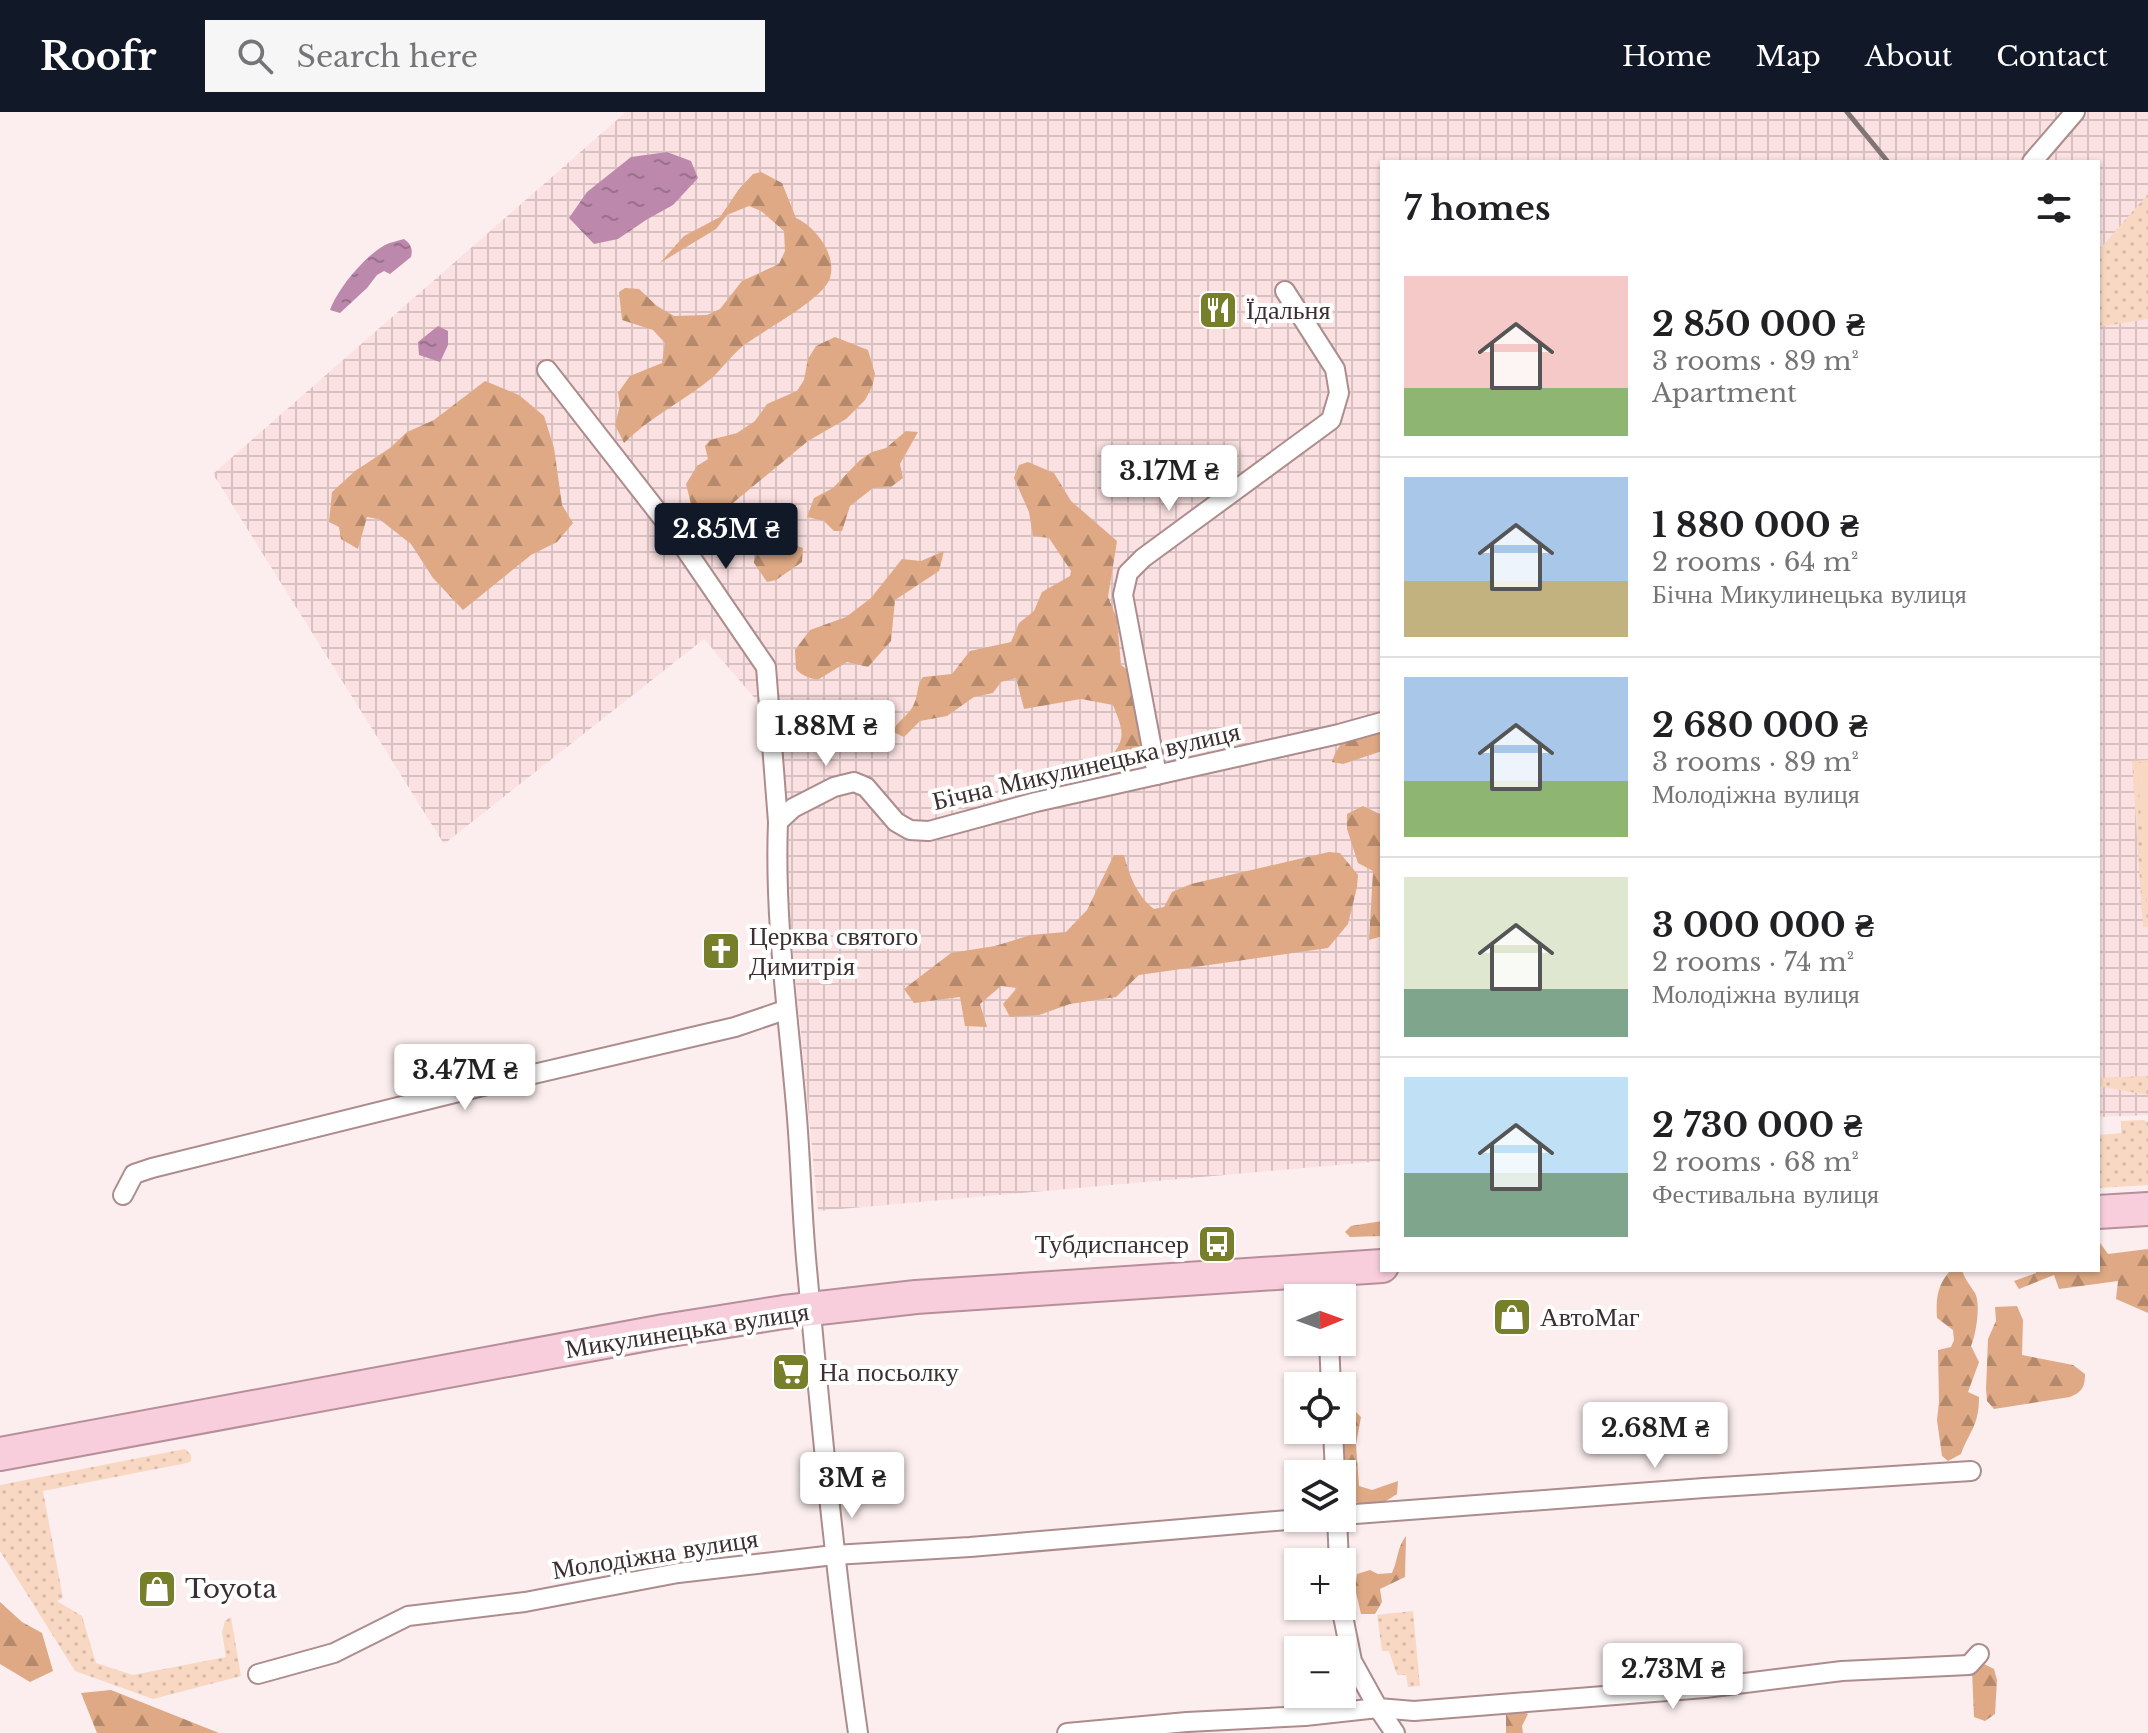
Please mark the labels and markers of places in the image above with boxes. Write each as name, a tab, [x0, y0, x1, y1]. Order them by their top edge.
restaurant icon: Їдальня	[1197, 289, 1239, 331]
place label: Їдальня	[1246, 294, 1330, 326]
pin: 3.17M ₴	[1095, 445, 1243, 513]
pin: 2.85M ₴	[652, 503, 800, 571]
pin: 1.88M ₴	[752, 700, 900, 768]
place label: Церква святого Димитрія	[749, 920, 918, 982]
church icon: Церква святого Димитрія	[700, 930, 742, 972]
pin: 3.47M ₴	[391, 1044, 539, 1112]
bus stop icon: Тубдиспансер	[1196, 1223, 1238, 1265]
place label: Тубдиспансер	[1035, 1228, 1189, 1260]
shop icon: АвтоМаг	[1491, 1296, 1533, 1338]
place label: АвтоМаг	[1540, 1301, 1640, 1333]
supermarket icon: На посьолку	[770, 1351, 812, 1393]
place label: На посьолку	[819, 1356, 959, 1388]
pin: 2.68M ₴	[1581, 1402, 1729, 1470]
pin: 3M ₴	[805, 1452, 899, 1520]
shop icon: Toyota	[136, 1568, 178, 1610]
place label: Toyota	[185, 1573, 277, 1605]
pin: 2.73M ₴	[1599, 1643, 1747, 1711]

